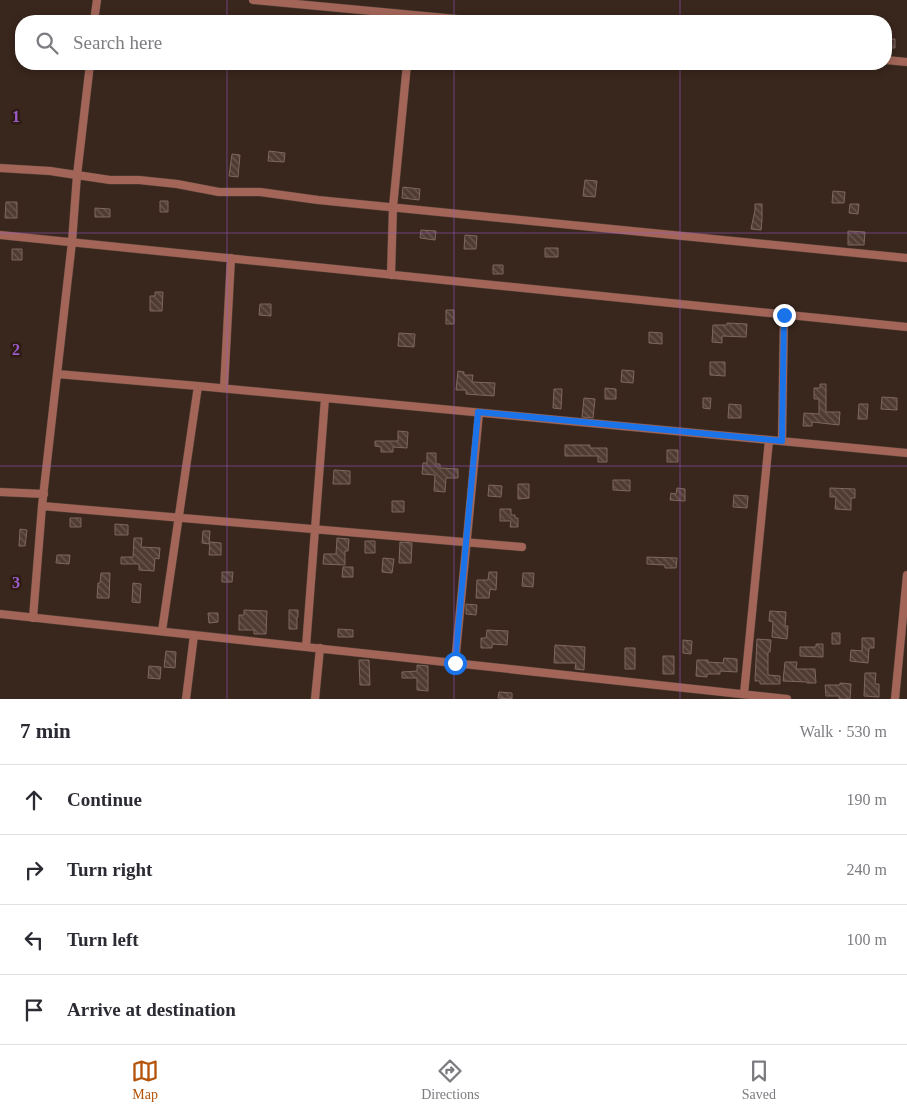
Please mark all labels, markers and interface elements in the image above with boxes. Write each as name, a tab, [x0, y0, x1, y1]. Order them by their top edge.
search box	[15, 15, 892, 70]
icon: search	[33, 29, 61, 57]
text: Search here	[73, 32, 162, 53]
text: 1	[12, 108, 20, 125]
route end	[773, 304, 796, 327]
text: 2	[12, 341, 20, 358]
text: 3	[12, 574, 20, 591]
route start	[444, 652, 467, 675]
text: 7 min	[20, 719, 71, 743]
text: Walk · 530 m	[800, 723, 887, 740]
icon: ahead	[20, 786, 48, 814]
text: Continue	[67, 789, 142, 810]
text: 190 m	[847, 791, 887, 808]
icon: right	[20, 856, 48, 884]
text: Turn right	[67, 859, 152, 880]
text: 240 m	[847, 861, 887, 878]
icon: left	[20, 926, 48, 954]
text: Turn left	[67, 929, 139, 950]
text: 100 m	[847, 931, 887, 948]
icon: arrive	[20, 996, 48, 1024]
text: Arrive at destination	[67, 999, 236, 1020]
tab: Map	[131, 1057, 159, 1103]
tab: Directions	[421, 1057, 480, 1103]
tab: Saved	[742, 1057, 776, 1103]

